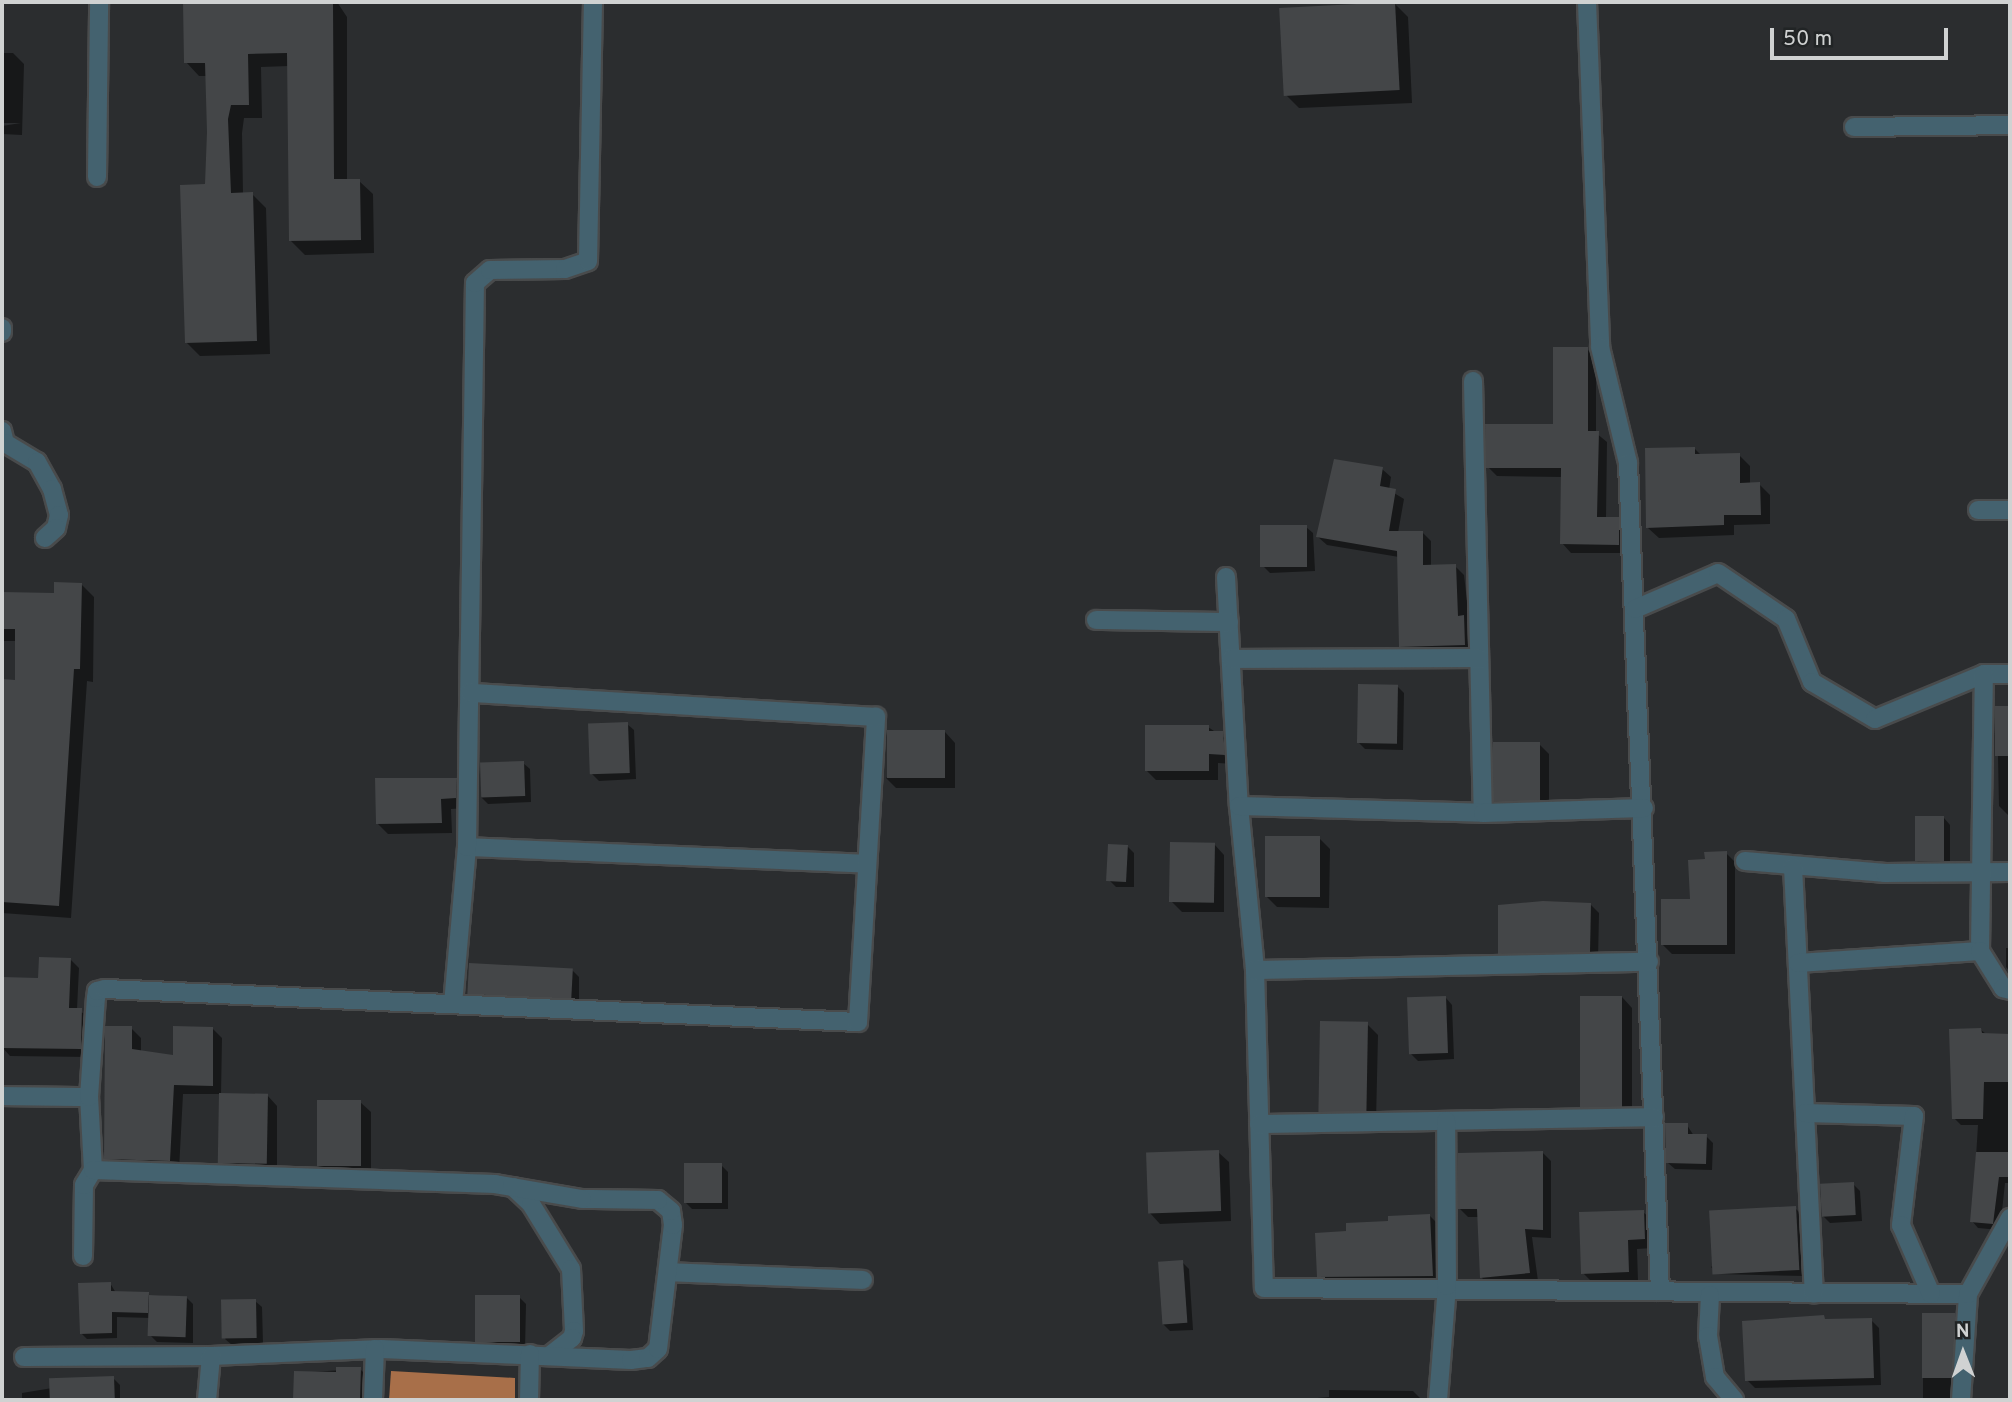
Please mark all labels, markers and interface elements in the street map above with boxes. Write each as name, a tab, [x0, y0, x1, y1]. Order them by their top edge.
scale bar	[1774, 14, 1952, 58]
text: 50 m	[1783, 26, 1832, 53]
north arrow	[1928, 1318, 1998, 1388]
text: N	[1956, 1320, 1970, 1344]

